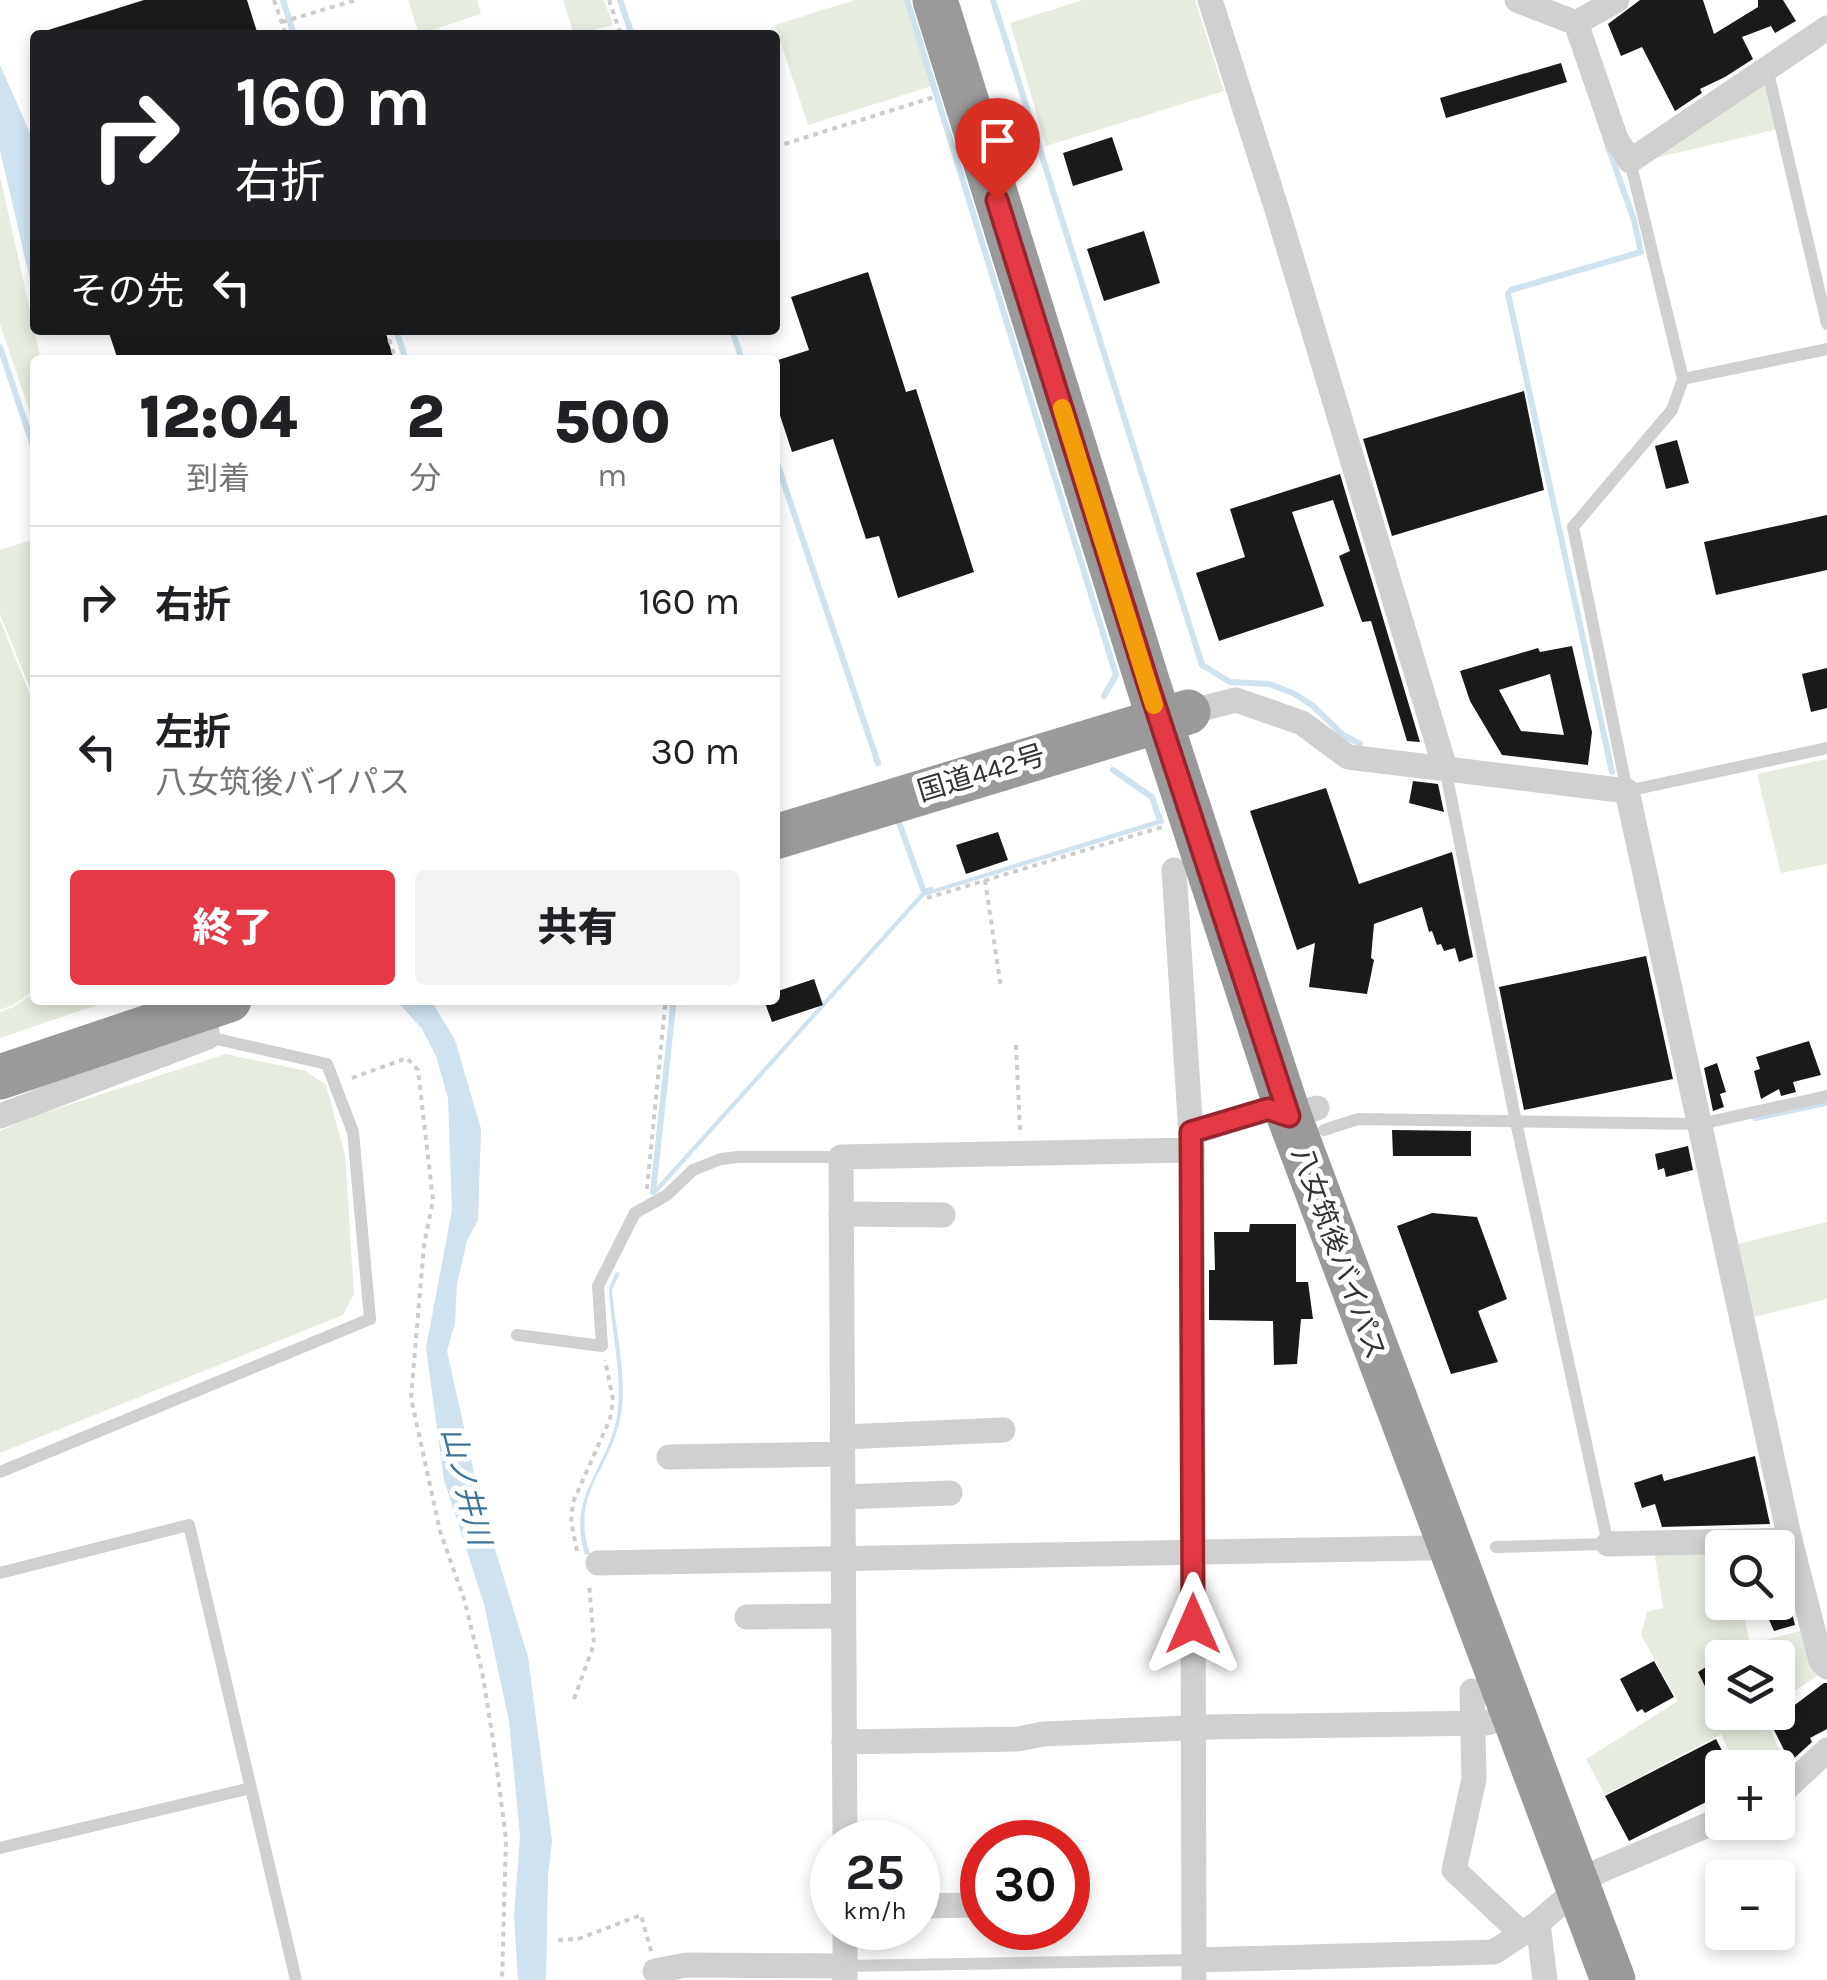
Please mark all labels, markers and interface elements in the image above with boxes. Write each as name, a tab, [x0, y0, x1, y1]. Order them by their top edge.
text: 160 m	[235, 61, 431, 143]
icon: right	[70, 70, 200, 200]
pin	[955, 98, 1040, 201]
icon: arrive	[970, 113, 1025, 168]
text: 右折	[235, 156, 325, 208]
icon: left	[204, 260, 259, 315]
text: その先	[70, 269, 184, 314]
text: 12:04	[139, 382, 297, 452]
text: 2	[407, 382, 445, 452]
text: 500	[554, 387, 671, 457]
text: m	[597, 457, 627, 494]
text: 到着	[186, 460, 250, 497]
text: 分	[410, 460, 442, 497]
icon: right	[70, 574, 125, 629]
text: 160 m	[639, 579, 740, 624]
text: 右折	[155, 583, 231, 628]
text: 左折	[155, 710, 231, 755]
icon: left	[70, 724, 125, 779]
text: 30 m	[650, 729, 740, 774]
street label: 国道442号	[913, 738, 1049, 808]
text: 八女筑後バイパス	[155, 764, 410, 801]
button: 終了	[70, 870, 395, 985]
button: 共有	[415, 870, 740, 985]
street label: 八女筑後バイパス	[1285, 1142, 1393, 1364]
water label: 山ノ井川	[434, 1423, 499, 1551]
map controls	[1705, 1530, 1795, 1950]
button: search	[1705, 1530, 1795, 1620]
position arrow	[1141, 1572, 1245, 1676]
button: layers	[1705, 1640, 1795, 1730]
button: +	[1705, 1750, 1795, 1840]
speed limit sign: 30	[960, 1820, 1090, 1950]
text: 25	[845, 1843, 905, 1902]
button: −	[1705, 1860, 1795, 1950]
text: km/h	[843, 1896, 907, 1925]

